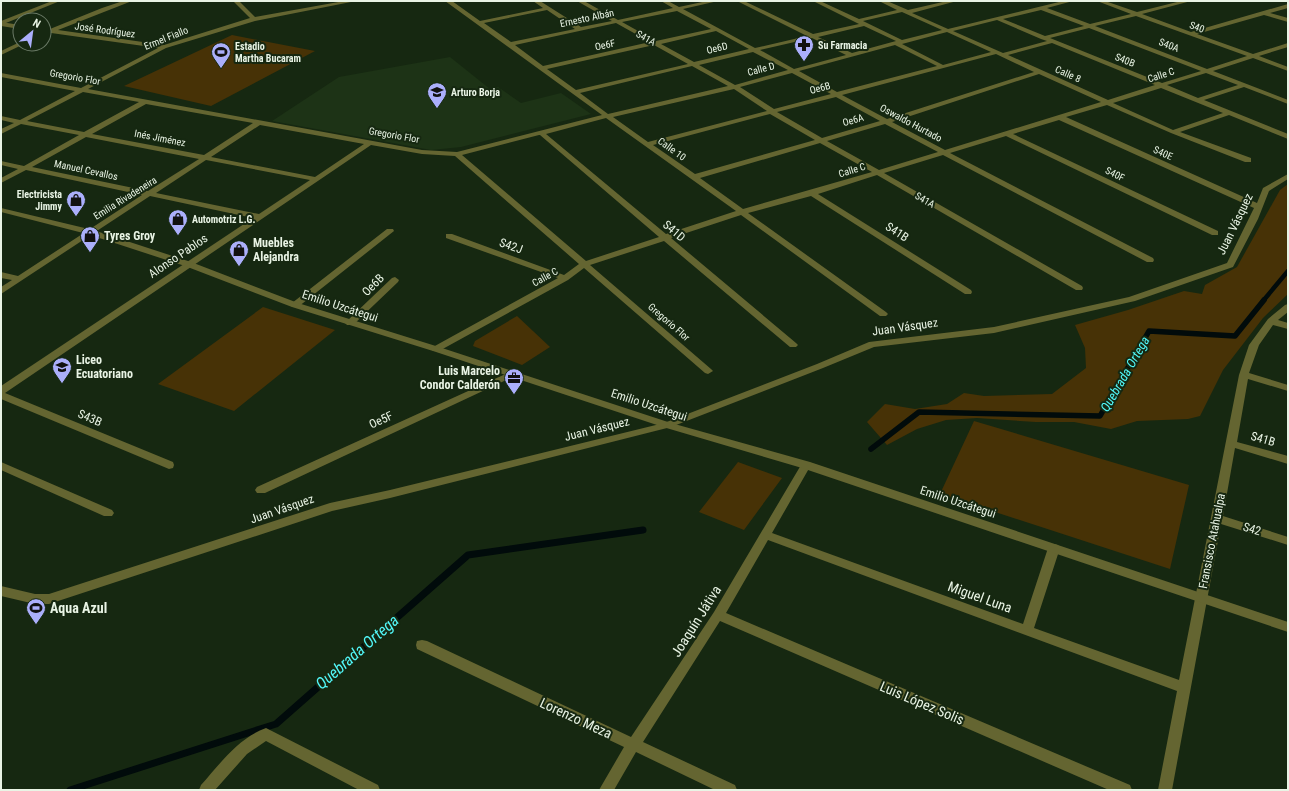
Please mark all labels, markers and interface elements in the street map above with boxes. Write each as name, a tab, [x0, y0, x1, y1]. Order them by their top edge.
street label: Ernesto Albán	[559, 7, 615, 29]
north arrow	[12, 12, 52, 52]
text: N	[31, 16, 43, 31]
street label: S40	[1188, 19, 1206, 35]
street label: José Rodríguez	[74, 20, 136, 40]
street label: Ermel Fiallo	[142, 24, 190, 52]
street label: S41A	[634, 28, 658, 48]
pharmacy icon: Su Farmacia	[793, 34, 815, 62]
street label: S40A	[1157, 36, 1181, 54]
street label: Oe6F	[594, 37, 616, 53]
street label: Oe6D	[705, 40, 729, 56]
place label: Su Farmacia	[818, 40, 867, 51]
sports icon: Estadio Martha Bucaram	[210, 41, 232, 69]
place label: Estadio Martha Bucaram	[235, 41, 301, 64]
street label: S40B	[1113, 51, 1137, 69]
street label: Calle D	[746, 60, 776, 78]
street label: Calle 8	[1053, 63, 1083, 85]
street label: Calle C	[1146, 65, 1176, 85]
street label: Gregorio Flor	[49, 67, 101, 87]
street label: Oe6B	[808, 80, 832, 96]
school or university icon: Arturo Borja	[426, 81, 448, 109]
place label: Arturo Borja	[451, 87, 500, 98]
street label: Oswaldo Hurtado	[878, 102, 944, 144]
street label: Oe6A	[841, 112, 865, 128]
street label: Gregorio Flor	[368, 125, 420, 145]
street label: Inés Jiménez	[133, 128, 187, 148]
street label: Calle 10	[656, 135, 688, 163]
street label: S40E	[1152, 144, 1174, 162]
street label: Manuel Cevallos	[53, 158, 119, 182]
street label: Calle C	[837, 161, 867, 179]
street label: S40F	[1104, 165, 1127, 183]
street label: Emilia Rivadeneira	[91, 174, 159, 222]
place label: Electricista Jimmy	[17, 189, 63, 212]
shop icon: Electricista Jimmy	[65, 189, 87, 217]
street label: S41A	[913, 190, 937, 210]
street label: Juan Vásquez	[1214, 191, 1256, 257]
shop icon: Automotriz L.G.	[167, 208, 189, 236]
place label: Automotriz L.G.	[192, 214, 255, 225]
street label: S41D	[660, 218, 688, 244]
street label: S41B	[883, 219, 911, 245]
shop icon: Tyres Groy	[79, 225, 101, 253]
place label: Tyres Groy	[104, 229, 156, 243]
street label: Alonso Pablos	[146, 231, 210, 281]
street label: S42J	[497, 235, 525, 257]
place label: Muebles Alejandra	[253, 236, 299, 264]
shop icon: Muebles Alejandra	[228, 239, 250, 267]
street label: Calle C	[530, 265, 560, 289]
street label: Oe6B	[359, 271, 387, 299]
street label: Emilio Uzcátegui	[300, 287, 380, 325]
street label: Gregorio Flor	[646, 301, 692, 343]
street label: Juan Vásquez	[871, 315, 939, 339]
water label: Quebrada Ortega	[1097, 334, 1153, 414]
place label: Liceo Ecuatoriano	[76, 353, 133, 381]
school or university icon: Liceo Ecuatoriano	[51, 356, 73, 384]
place label: Luis Marcelo Condor Calderón	[420, 364, 500, 392]
office icon: Luis Marcelo Condor Calderón	[503, 367, 525, 395]
street label: Emilio Uzcátegui	[609, 386, 689, 424]
street label: S43B	[76, 407, 104, 429]
street label: Oe5F	[367, 408, 395, 432]
street label: Juan Vásquez	[563, 414, 631, 444]
street label: S41B	[1249, 429, 1277, 449]
street label: Emilio Uzcátegui	[918, 483, 998, 521]
street label: Juan Vásquez	[248, 492, 316, 526]
street label: Fransisco Atahualpa	[1196, 492, 1228, 590]
street label: S42	[1241, 520, 1263, 538]
street label: Miguel Luna	[946, 578, 1014, 616]
street label: Joaquín Játiva	[668, 582, 724, 660]
sports icon: Aqua Azul	[25, 597, 47, 625]
place label: Aqua Azul	[50, 600, 107, 616]
water label: Quebrada Ortega	[312, 611, 402, 693]
street label: Luis López Solis	[878, 678, 966, 728]
street label: Lorenzo Meza	[538, 694, 614, 742]

